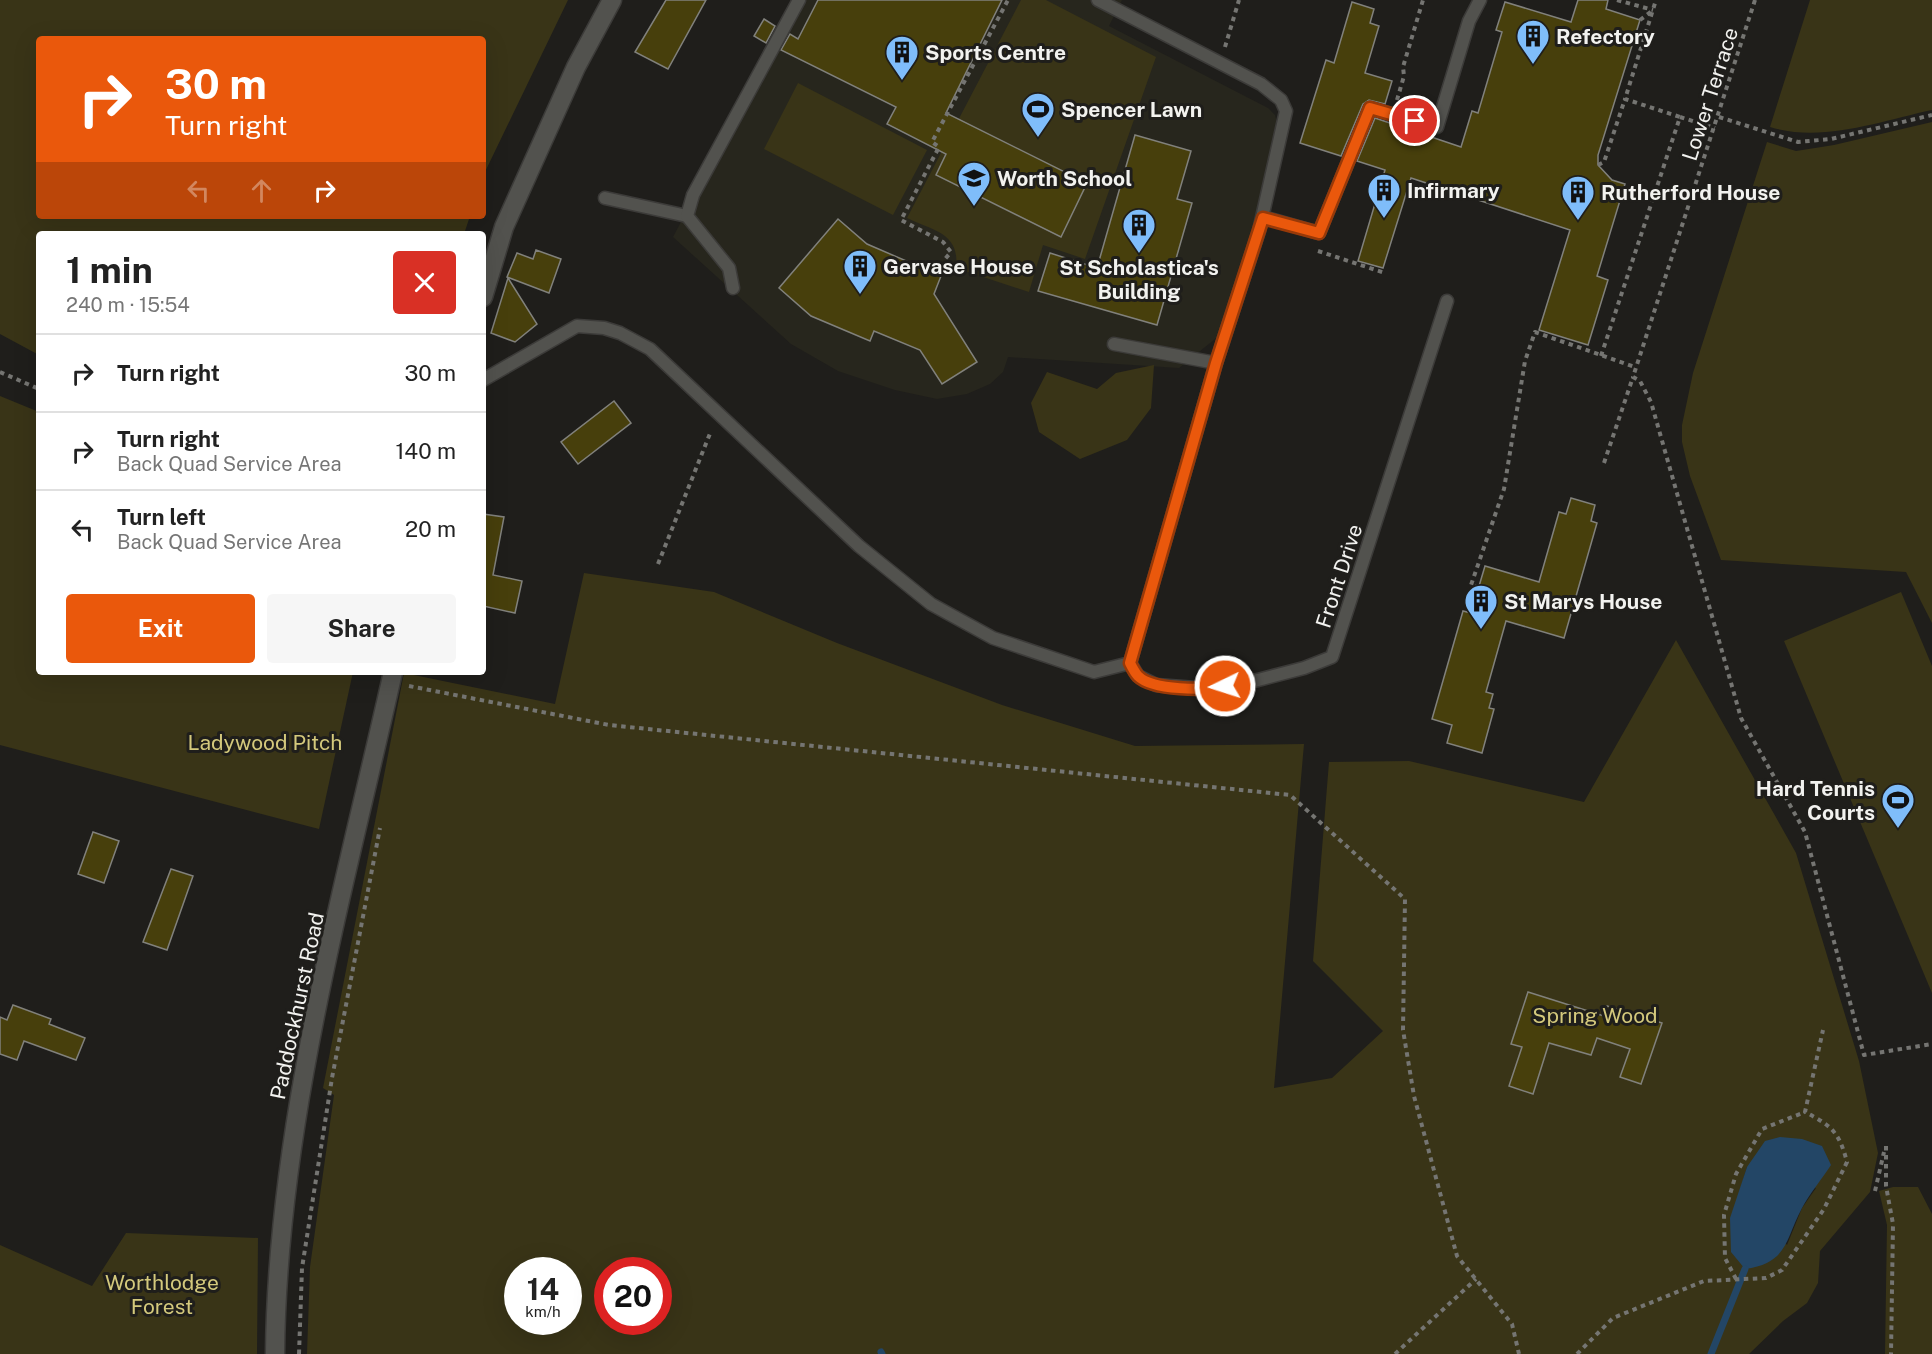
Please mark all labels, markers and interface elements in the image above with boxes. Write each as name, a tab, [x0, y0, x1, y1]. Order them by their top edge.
building icon: Refectory	[1515, 18, 1551, 65]
place label: Refectory	[1556, 24, 1655, 49]
street label: Lower Terrace	[1677, 24, 1743, 164]
building icon: Sports Centre	[884, 34, 920, 81]
place label: Sports Centre	[925, 40, 1066, 65]
text: 30 m	[165, 59, 267, 108]
icon: right	[66, 60, 144, 138]
sports icon: Spencer Lawn	[1020, 91, 1056, 138]
pin	[1389, 95, 1440, 146]
place label: Spencer Lawn	[1061, 97, 1202, 122]
icon: arrive	[1398, 104, 1431, 137]
text: Turn right	[165, 109, 288, 141]
school or university icon: Worth School	[956, 160, 992, 207]
place label: Worth School	[997, 166, 1132, 191]
building icon: Infirmary	[1366, 172, 1402, 219]
icon: left	[182, 174, 215, 207]
icon: ahead	[245, 174, 278, 207]
icon: right	[308, 174, 341, 207]
building icon: Rutherford House	[1560, 174, 1596, 221]
place label: Infirmary	[1407, 178, 1500, 203]
place label: Rutherford House	[1601, 180, 1780, 205]
building icon: St Scholastica's Building	[1121, 207, 1157, 254]
building icon: Gervase House	[842, 248, 878, 295]
text: 1 min	[66, 249, 153, 291]
button: close	[393, 251, 456, 314]
place label: Gervase House	[883, 254, 1034, 279]
place label: St Scholastica's Building	[1059, 255, 1219, 304]
text: 240 m · 15:54	[66, 293, 190, 317]
icon: right	[66, 357, 99, 390]
text: Turn right	[117, 360, 220, 386]
text: 30 m	[404, 360, 456, 386]
text: Turn right	[117, 426, 220, 452]
icon: right	[66, 435, 99, 468]
text: 140 m	[395, 438, 456, 464]
text: Back Quad Service Area	[117, 452, 342, 476]
text: Turn left	[117, 504, 206, 530]
icon: left	[66, 513, 99, 546]
text: 20 m	[405, 516, 456, 542]
street label: Front Drive	[1310, 521, 1368, 631]
text: Back Quad Service Area	[117, 530, 342, 554]
building icon: St Marys House	[1463, 583, 1499, 630]
place label: St Marys House	[1504, 589, 1662, 614]
button: Exit	[66, 594, 255, 663]
button: Share	[267, 594, 456, 663]
position arrow	[1193, 654, 1257, 718]
park label: Ladywood Pitch	[188, 730, 342, 755]
place label: Hard Tennis Courts	[1756, 776, 1875, 825]
sports icon: Hard Tennis Courts	[1880, 782, 1916, 829]
street label: Paddockhurst Road	[265, 910, 329, 1102]
park label: Spring Wood	[1532, 1003, 1658, 1028]
speed limit sign: 20	[594, 1257, 672, 1335]
park label: Worthlodge Forest	[105, 1270, 219, 1319]
text: 14	[527, 1271, 559, 1307]
text: km/h	[525, 1303, 561, 1320]

